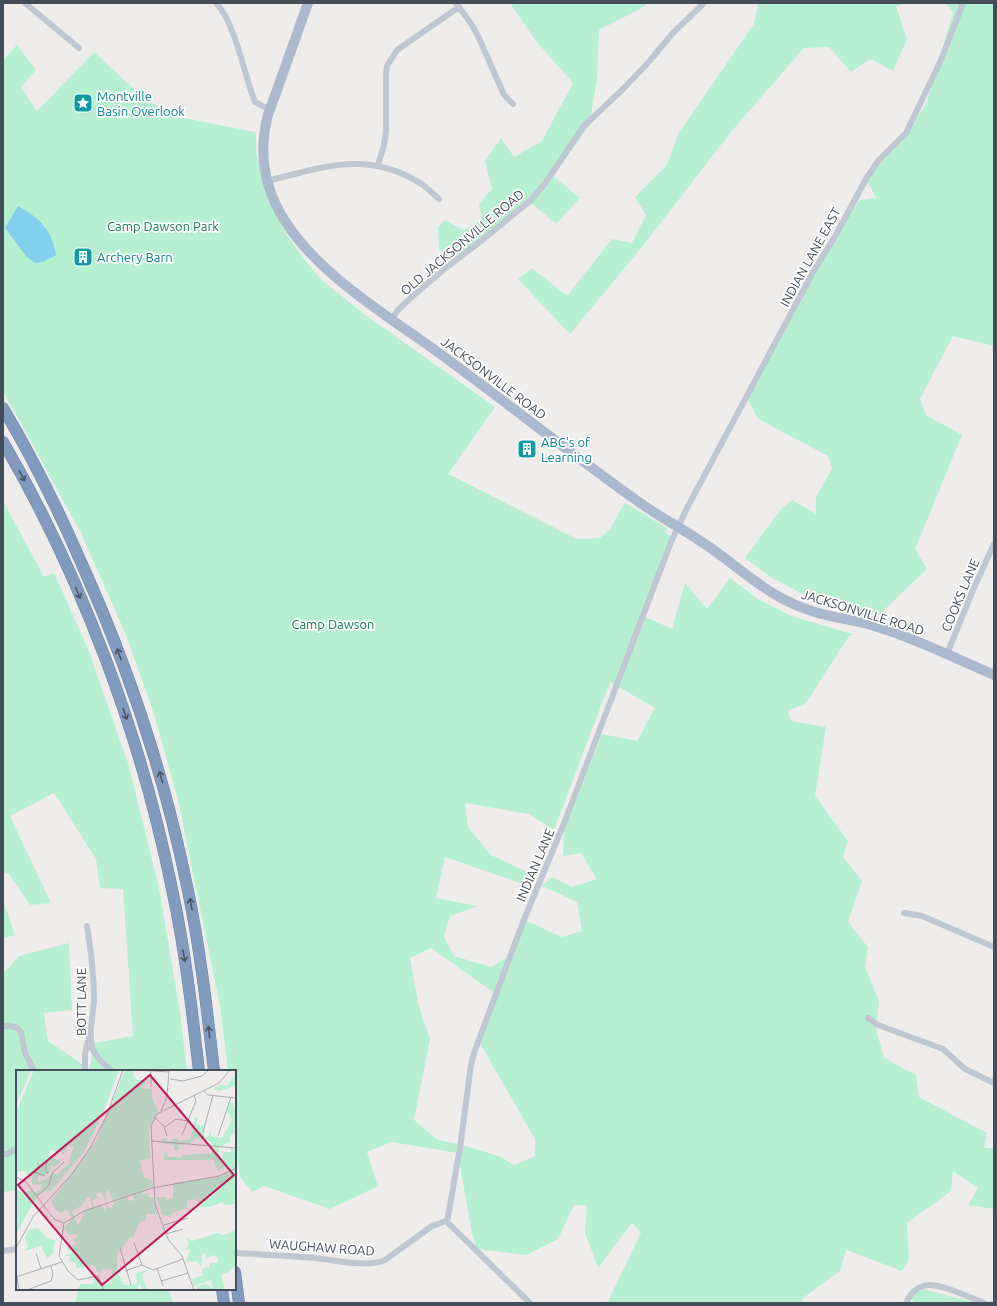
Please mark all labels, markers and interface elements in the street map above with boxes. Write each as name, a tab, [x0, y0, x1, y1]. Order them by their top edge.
place label: Montville Basin Overlook	[97, 89, 185, 118]
place icon: Montville Basin Overlook	[72, 92, 94, 114]
street label: OLD JACKSONVILLE ROAD	[398, 186, 526, 298]
street label: INDIAN LANE EAST	[777, 205, 843, 309]
park label: Camp Dawson Park	[107, 219, 219, 233]
building icon: Archery Barn	[72, 246, 94, 268]
place label: Archery Barn	[97, 250, 173, 264]
street label: JACKSONVILLE ROAD	[439, 334, 549, 422]
place label: ABC's of Learning	[541, 435, 592, 464]
building icon: ABC's of Learning	[516, 438, 538, 460]
one-way arrow	[19, 470, 26, 482]
street label: COOKS LANE	[938, 556, 982, 634]
one-way arrow	[75, 587, 82, 599]
street label: JACKSONVILLE ROAD	[800, 587, 926, 637]
park label: Camp Dawson	[291, 617, 375, 631]
one-way arrow	[115, 648, 123, 660]
one-way arrow	[122, 708, 129, 721]
one-way arrow	[157, 771, 164, 784]
street label: INDIAN LANE	[513, 826, 557, 904]
one-way arrow	[186, 897, 194, 910]
one-way arrow	[180, 949, 188, 962]
street label: BOTT LANE	[74, 968, 88, 1036]
one-way arrow	[206, 1026, 213, 1039]
inset map	[16, 1070, 236, 1290]
street label: WAUGHAW ROAD	[269, 1236, 375, 1258]

